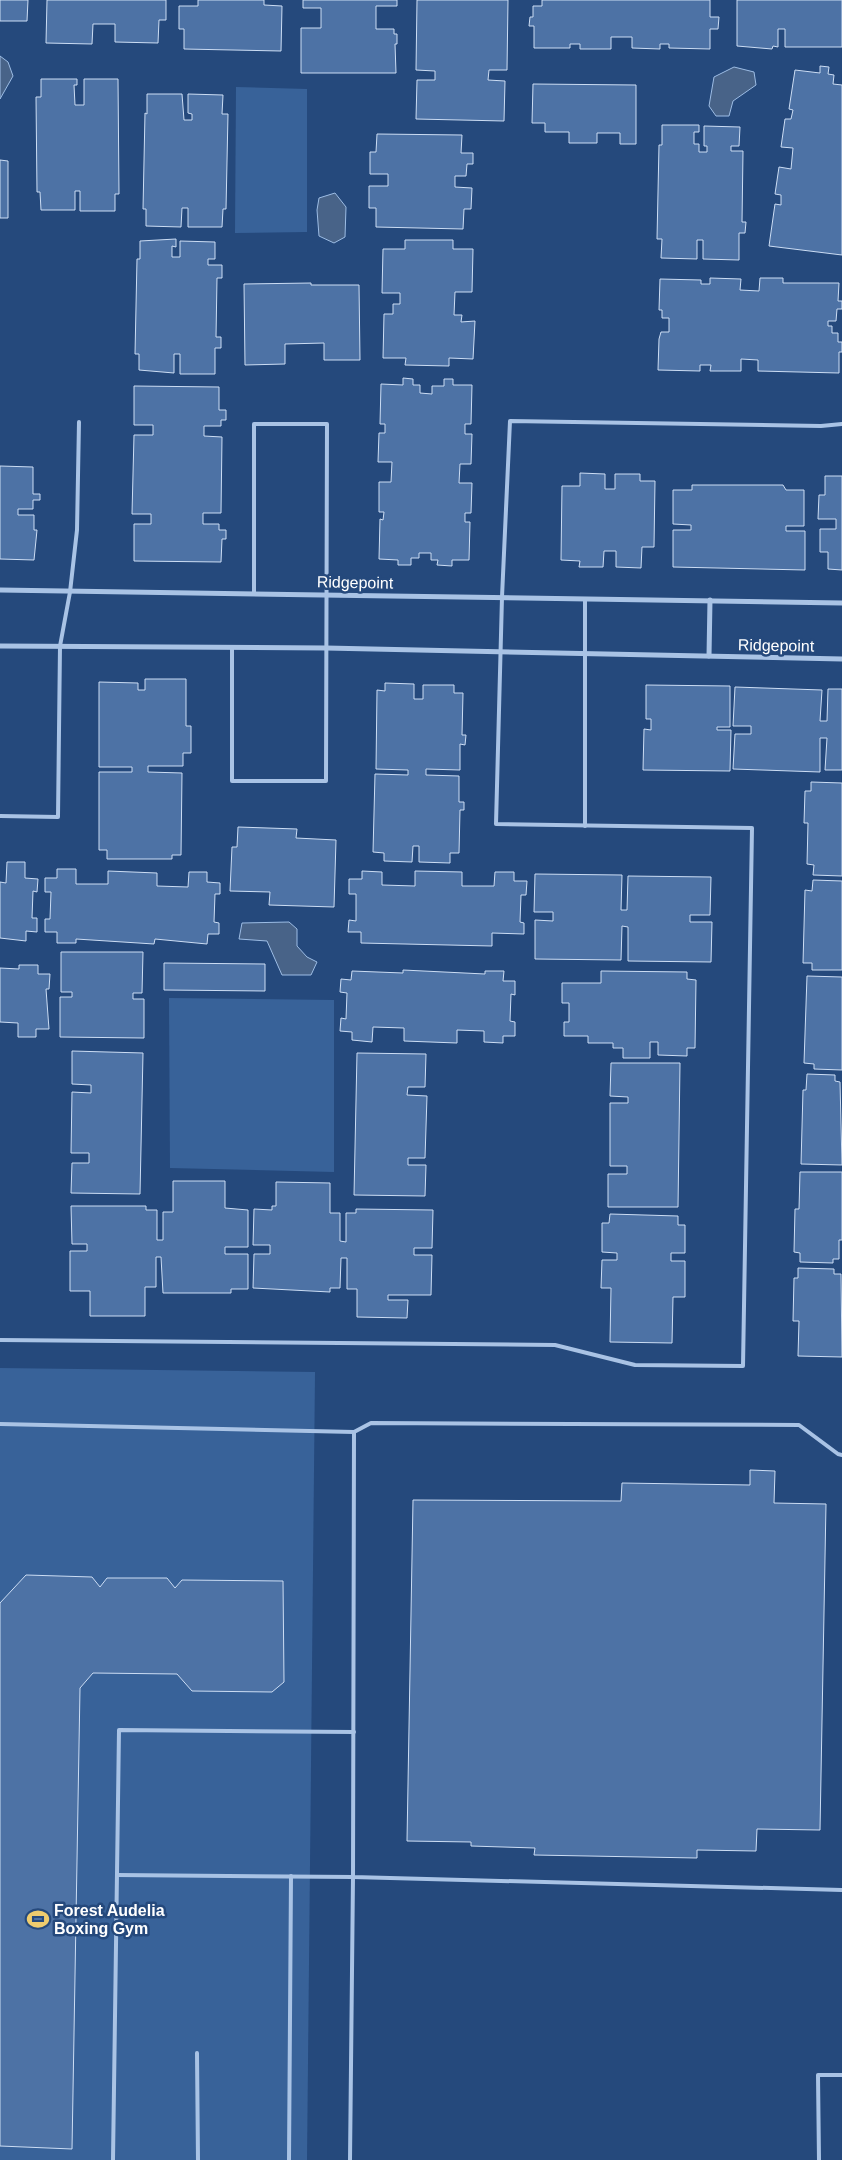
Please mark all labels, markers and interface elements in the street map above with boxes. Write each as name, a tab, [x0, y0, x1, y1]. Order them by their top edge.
street label: Ridgepoint	[317, 573, 394, 592]
street label: Ridgepoint	[738, 636, 815, 655]
place label: Forest Audelia Boxing Gym	[54, 1902, 165, 1937]
sports icon: Forest Audelia Boxing Gym	[25, 1906, 51, 1932]

